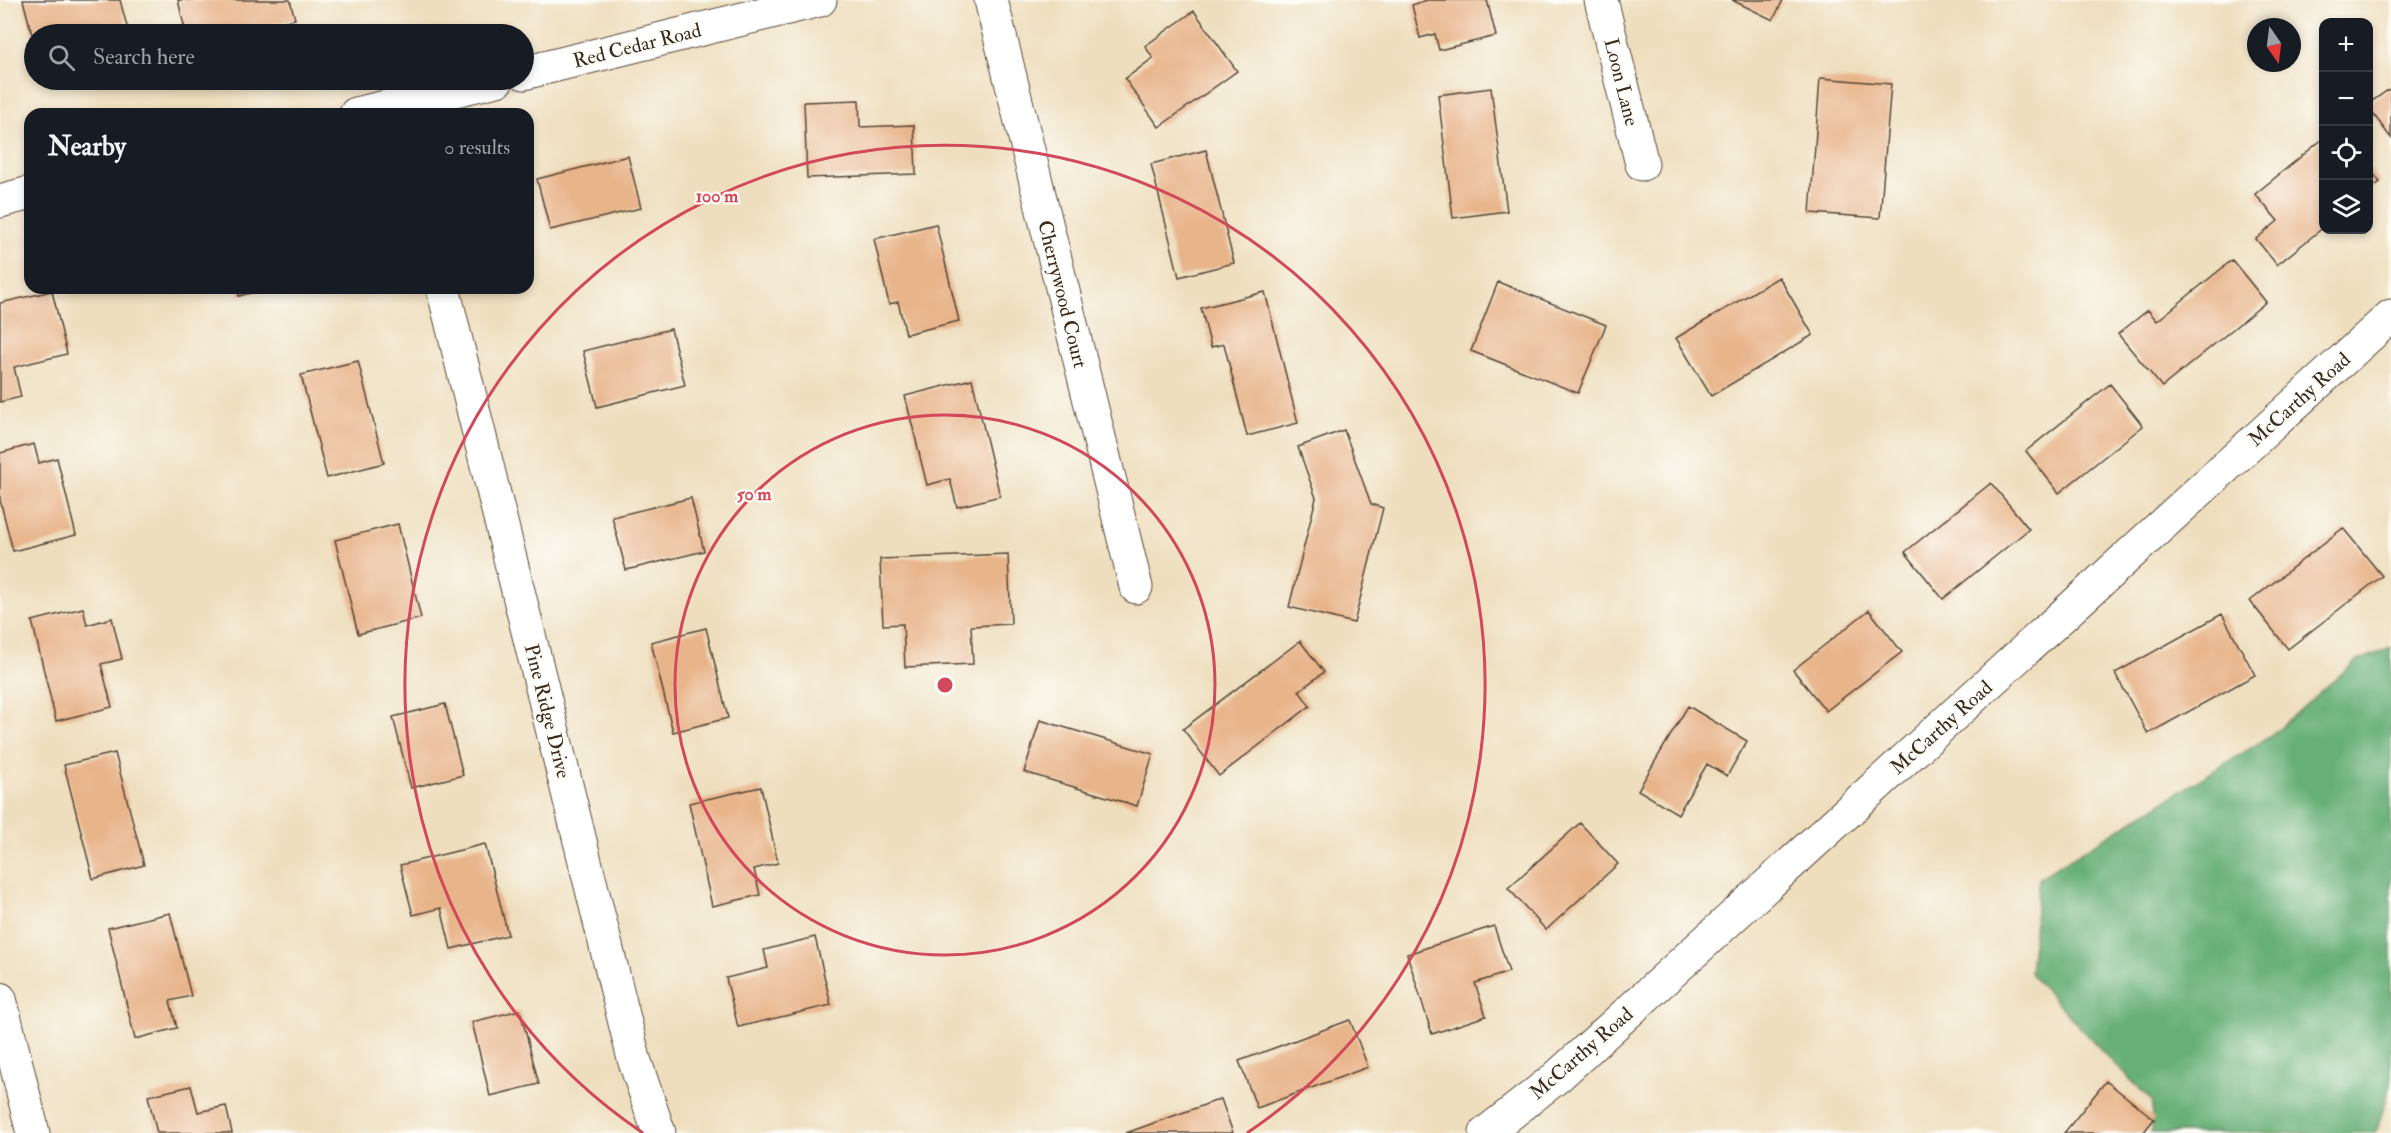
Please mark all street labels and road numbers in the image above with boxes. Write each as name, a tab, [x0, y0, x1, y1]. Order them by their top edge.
street label: Red Cedar Road	[570, 17, 704, 73]
street label: Loon Lane	[1599, 36, 1644, 129]
street label: Cherrywood Court	[1032, 218, 1093, 371]
street label: McCarthy Road	[2243, 347, 2356, 452]
street label: Pine Ridge Drive	[519, 641, 576, 781]
street label: McCarthy Road	[1885, 675, 1998, 780]
street label: McCarthy Road	[1525, 1002, 1638, 1105]

